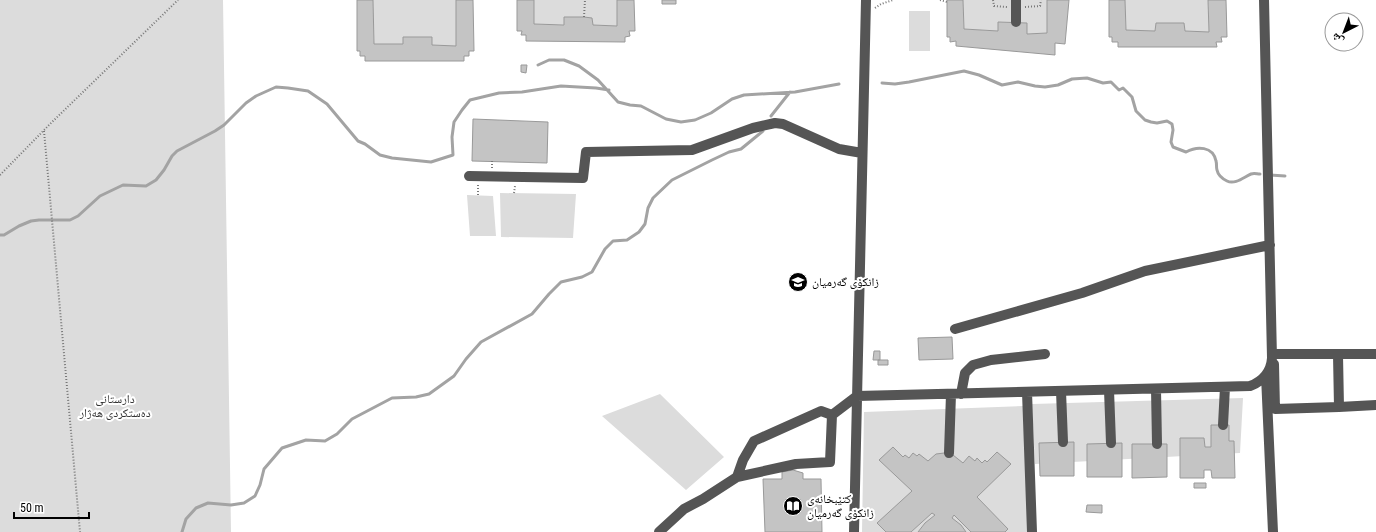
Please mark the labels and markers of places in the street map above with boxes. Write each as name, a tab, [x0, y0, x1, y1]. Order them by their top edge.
school or university icon: زانکۆی گەرمیان	[787, 271, 809, 293]
place label: زانکۆی گەرمیان	[812, 275, 879, 289]
place label: کتێبخانەی زانکۆی گەرمیان	[807, 492, 874, 520]
library icon: کتێبخانەی زانکۆی گەرمیان	[782, 495, 804, 517]

